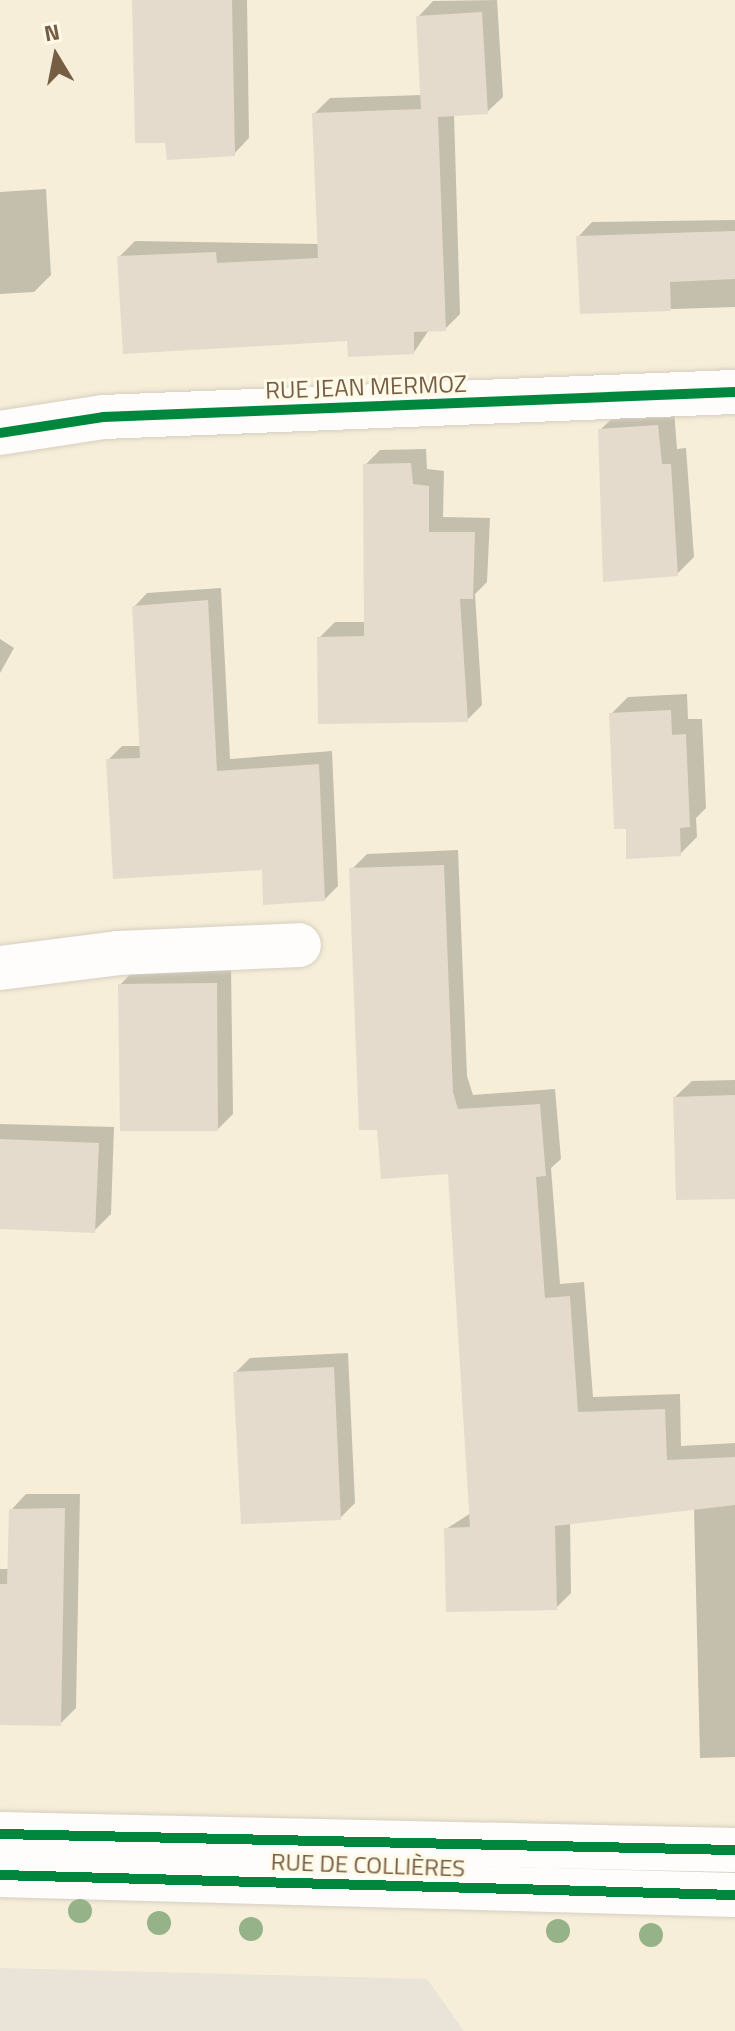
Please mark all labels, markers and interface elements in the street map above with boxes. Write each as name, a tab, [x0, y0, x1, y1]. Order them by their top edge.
text: N	[41, 14, 62, 50]
north arrow	[16, 16, 96, 96]
street label: RUE JEAN MERMOZ	[265, 369, 467, 405]
street label: RUE DE COLLIÈRES	[270, 1847, 466, 1883]

